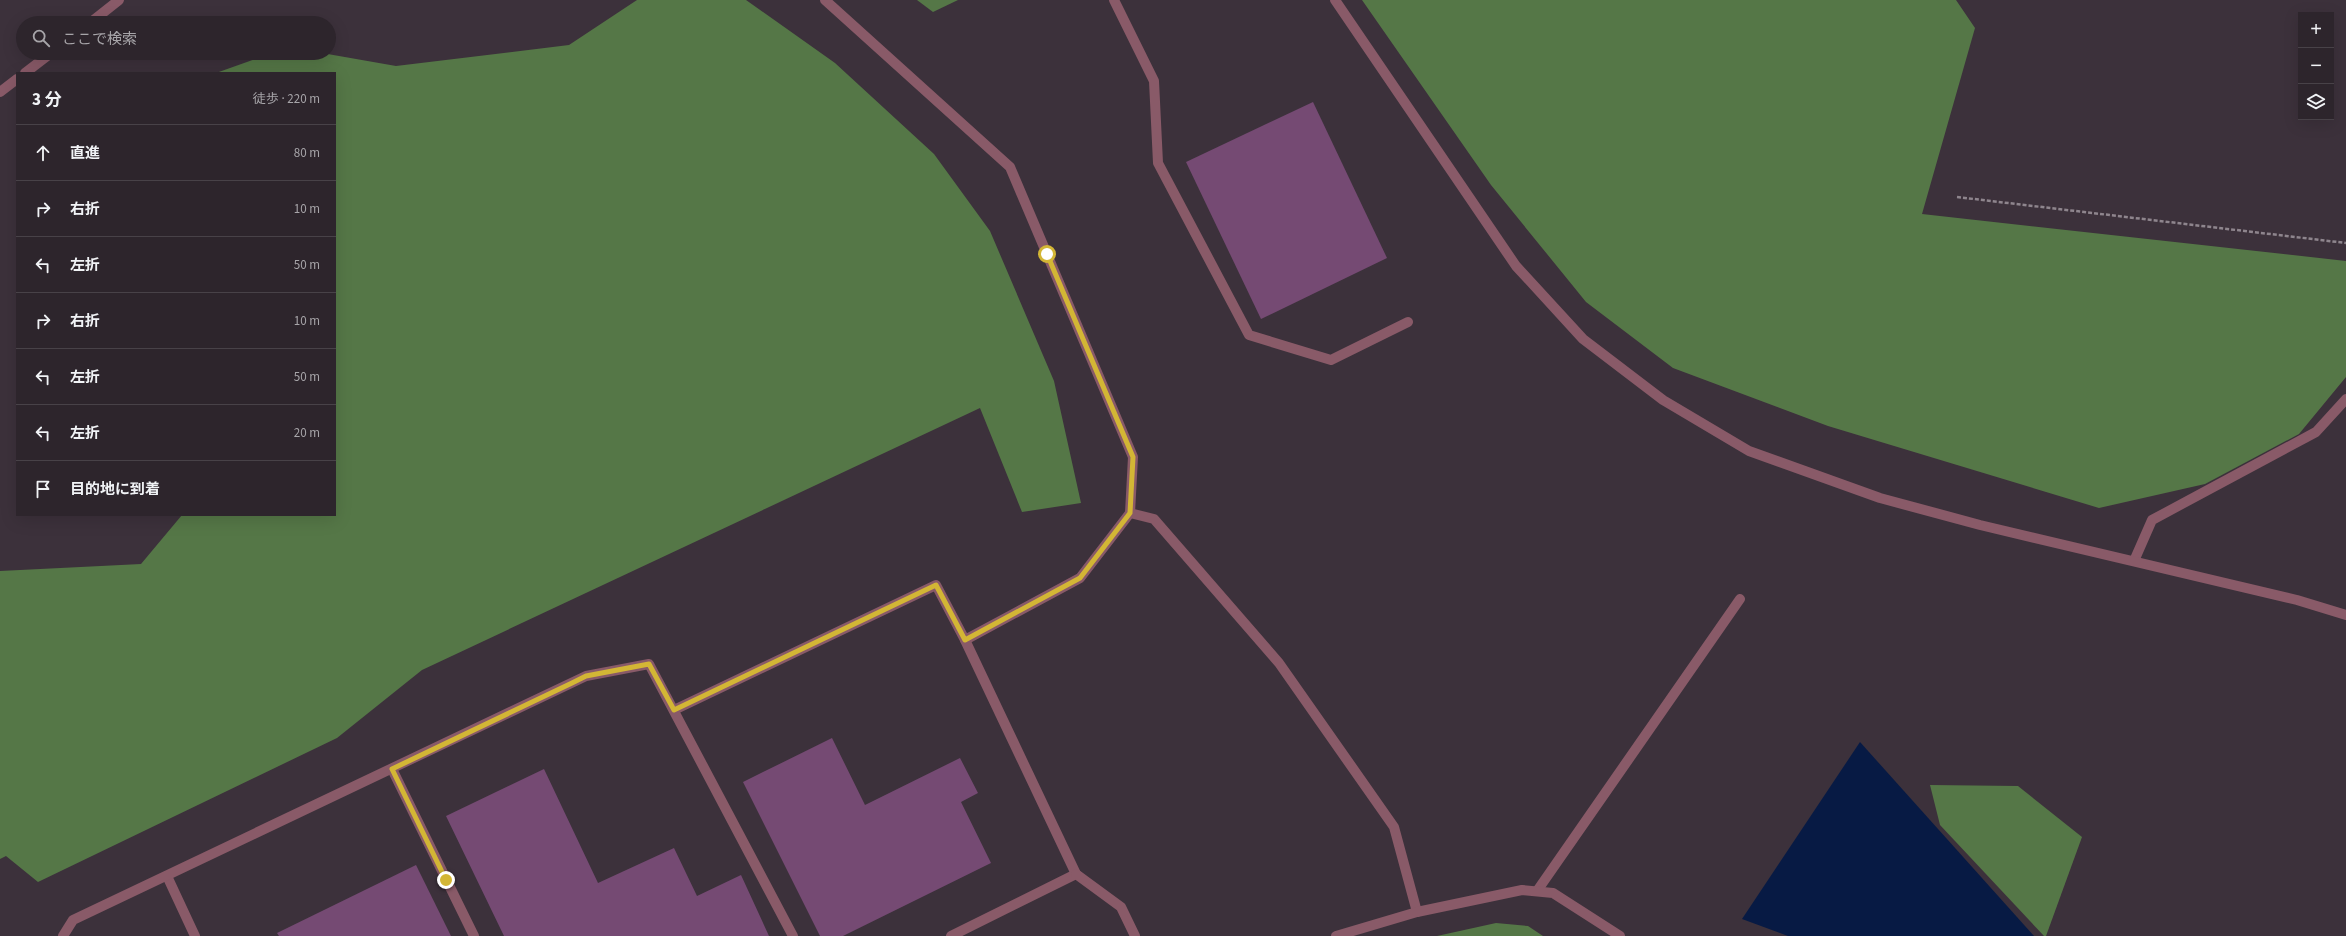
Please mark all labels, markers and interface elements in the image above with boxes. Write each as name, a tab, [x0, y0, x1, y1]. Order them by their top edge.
map controls	[2298, 12, 2334, 120]
button: +	[2298, 12, 2334, 48]
search box	[16, 16, 336, 60]
icon: search	[30, 27, 52, 49]
text: ここで検索	[62, 29, 137, 50]
button: −	[2298, 48, 2334, 84]
button: layers	[2298, 84, 2334, 120]
text: 3 分	[32, 88, 61, 112]
text: 徒歩 · 220 m	[253, 90, 320, 108]
icon: ahead	[32, 142, 54, 164]
text: 直進	[70, 143, 100, 164]
text: 80 m	[294, 144, 320, 162]
icon: right	[32, 198, 54, 220]
text: 右折	[70, 199, 100, 220]
text: 10 m	[294, 200, 320, 218]
route start	[1038, 245, 1056, 263]
icon: left	[32, 254, 54, 276]
text: 左折	[70, 255, 100, 276]
text: 50 m	[294, 256, 320, 274]
icon: right	[32, 310, 54, 332]
text: 右折	[70, 311, 100, 332]
text: 10 m	[294, 312, 320, 330]
icon: left	[32, 366, 54, 388]
text: 左折	[70, 367, 100, 388]
text: 50 m	[294, 368, 320, 386]
icon: left	[32, 422, 54, 444]
text: 左折	[70, 423, 100, 444]
text: 20 m	[294, 424, 320, 442]
icon: arrive	[32, 478, 54, 500]
text: 目的地に到着	[70, 479, 160, 500]
route end	[437, 871, 455, 889]

